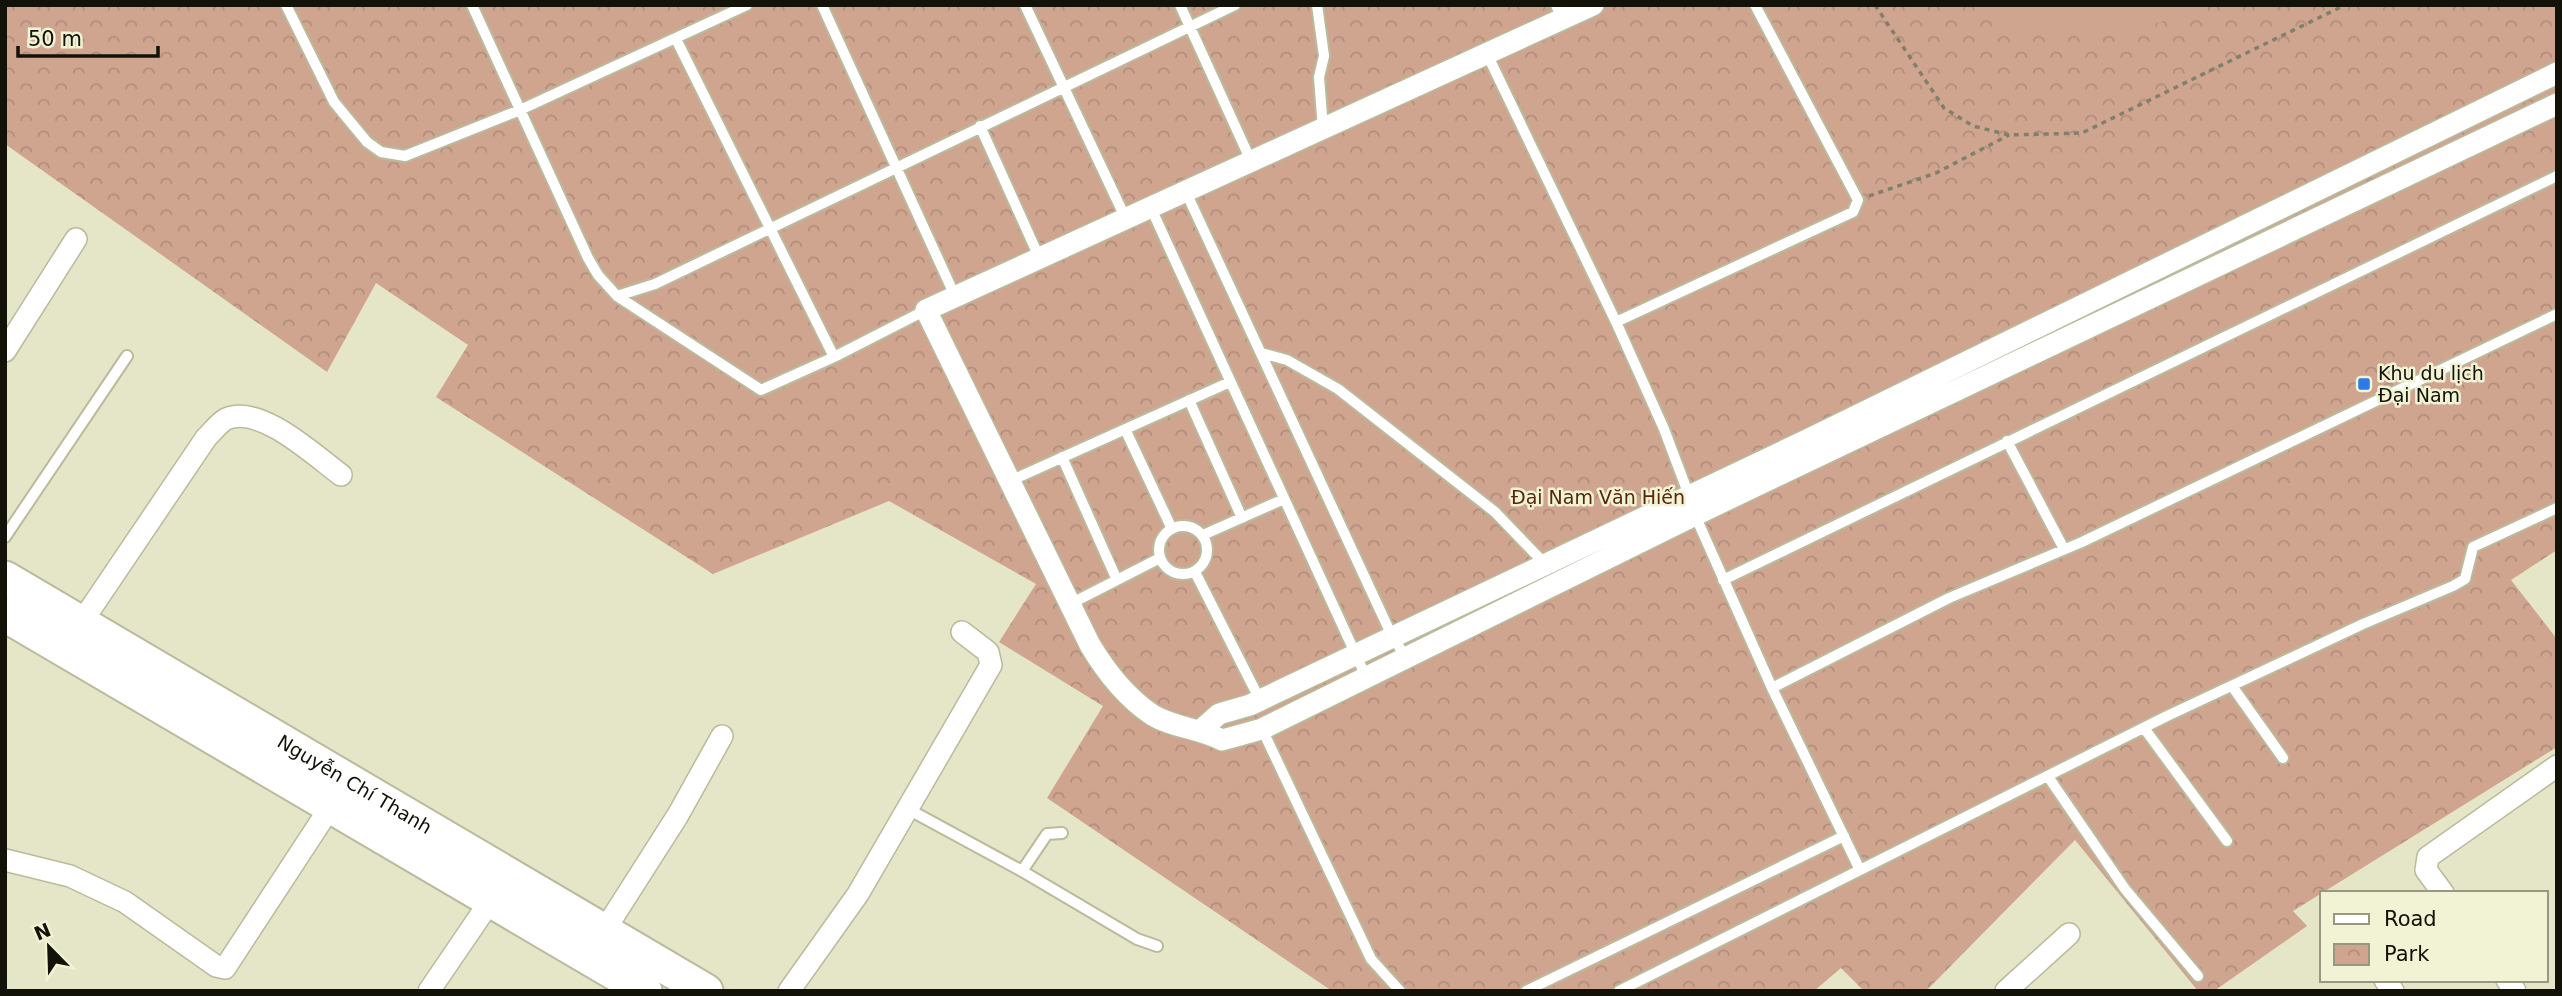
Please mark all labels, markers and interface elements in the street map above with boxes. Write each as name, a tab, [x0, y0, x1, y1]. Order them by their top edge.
scale bar	[18, 14, 158, 58]
text: 50 m	[28, 27, 82, 51]
place label: Khu du lịch Đại Nam	[2378, 362, 2484, 406]
marker: Khu du lịch Đại Nam	[2356, 376, 2372, 392]
park label: Đại Nam Văn Hiến	[1511, 486, 1685, 508]
street label: Nguyễn Chí Thanh	[274, 730, 436, 838]
legend	[2320, 891, 2548, 982]
text: Road	[2384, 907, 2437, 931]
north arrow	[14, 912, 84, 982]
text: N	[31, 918, 54, 945]
text: Park	[2384, 942, 2430, 966]

